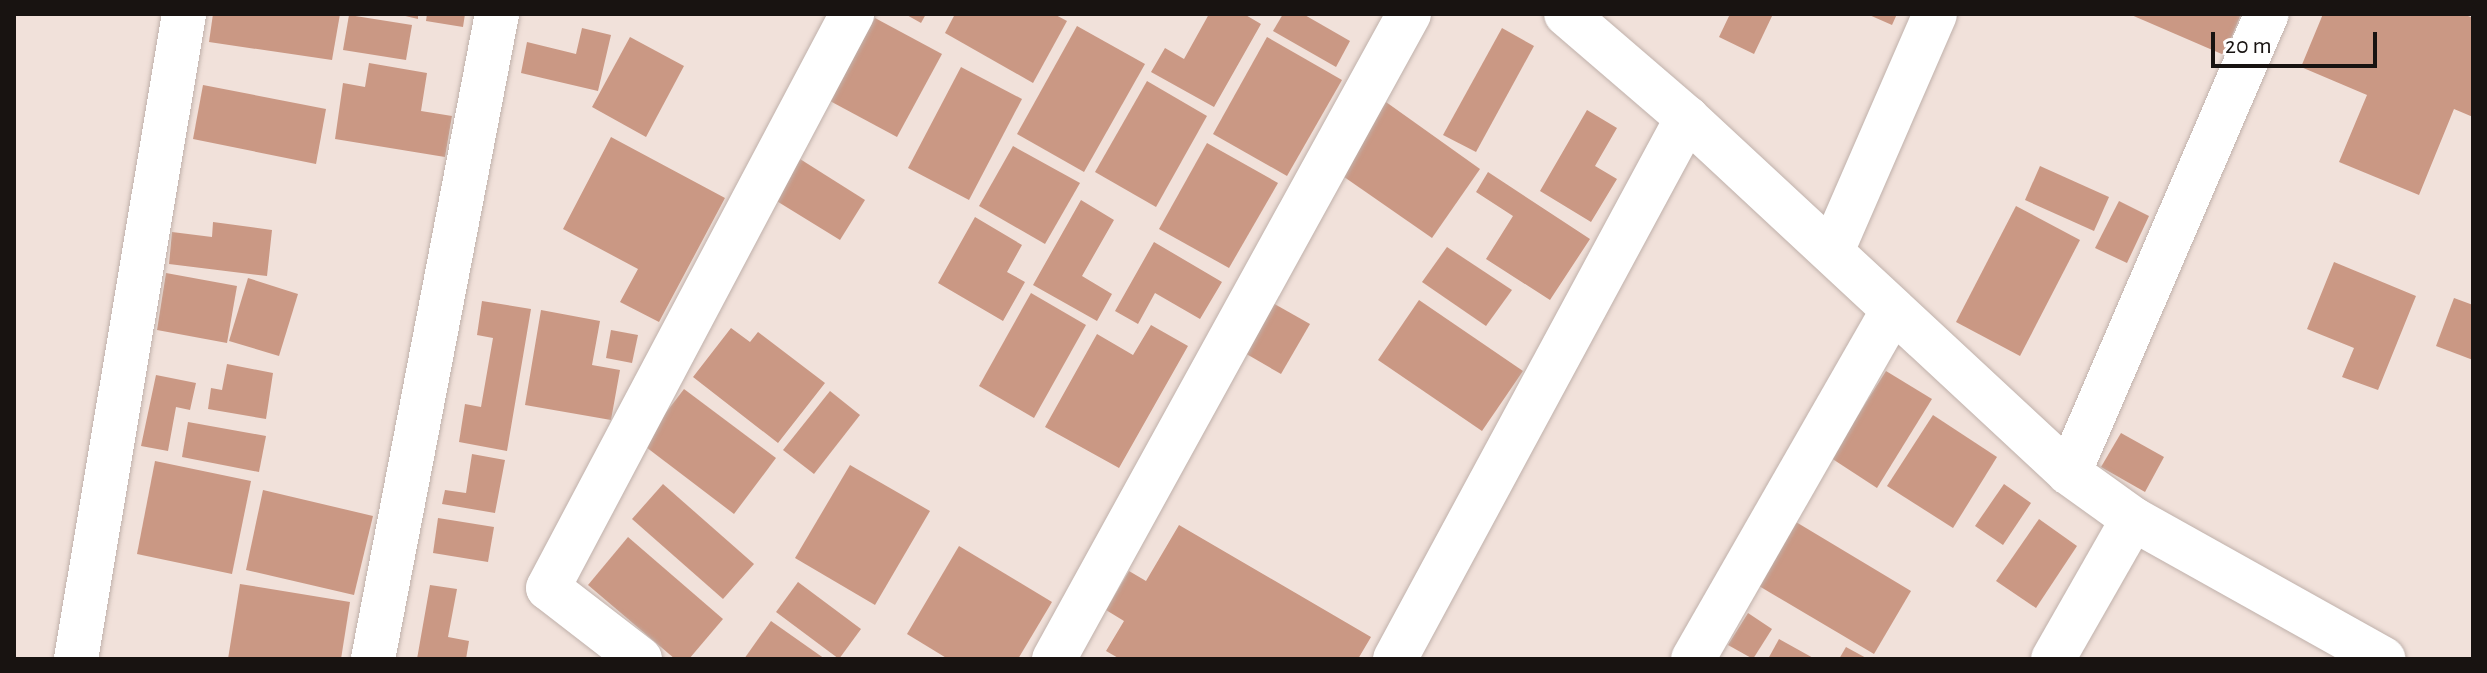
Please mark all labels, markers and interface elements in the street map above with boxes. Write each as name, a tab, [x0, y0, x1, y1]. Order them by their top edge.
scale bar	[2215, 16, 2381, 66]
text: 20 m	[2225, 34, 2272, 58]

